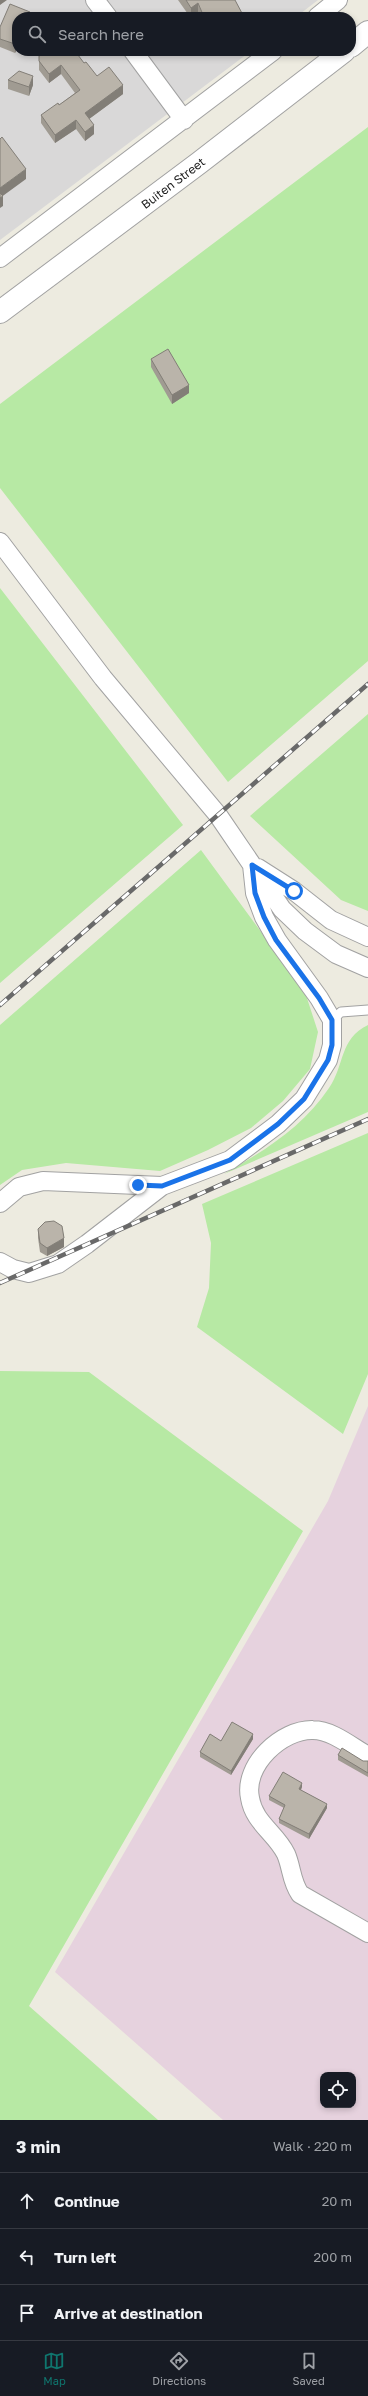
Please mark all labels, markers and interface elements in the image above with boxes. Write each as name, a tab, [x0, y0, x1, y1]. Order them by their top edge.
search box	[12, 12, 356, 56]
icon: search	[26, 23, 48, 45]
text: Search here	[58, 25, 144, 43]
street label: Buiten Street	[138, 154, 208, 212]
route start	[285, 882, 303, 900]
route end	[129, 1176, 147, 1194]
map controls	[320, 2072, 356, 2108]
button: locate	[320, 2072, 356, 2108]
text: 3 min	[16, 2136, 60, 2157]
text: Walk · 220 m	[273, 2138, 352, 2154]
icon: ahead	[16, 2190, 38, 2212]
text: Continue	[54, 2192, 120, 2210]
text: 20 m	[322, 2193, 352, 2209]
icon: left	[16, 2246, 38, 2268]
text: Turn left	[54, 2248, 116, 2266]
text: 200 m	[314, 2249, 352, 2265]
icon: arrive	[16, 2302, 38, 2324]
text: Arrive at destination	[54, 2304, 203, 2322]
tab: Map	[43, 2350, 66, 2387]
tab: Directions	[152, 2350, 206, 2387]
tab: Saved	[293, 2350, 325, 2387]

